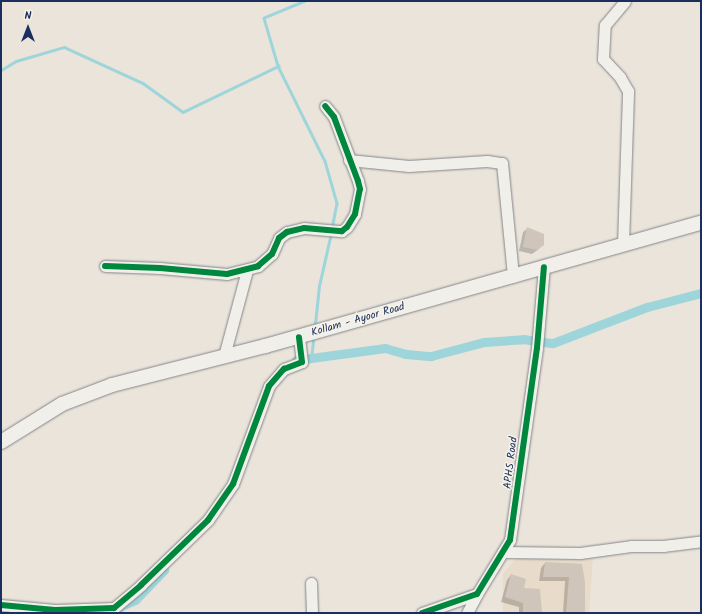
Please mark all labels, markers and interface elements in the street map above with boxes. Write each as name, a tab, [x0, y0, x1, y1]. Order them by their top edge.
text: N	[25, 7, 31, 25]
north arrow	[8, 8, 48, 48]
street label: Kollam - Ayoor Road	[310, 300, 406, 340]
street label: APHS Road	[501, 436, 521, 490]

